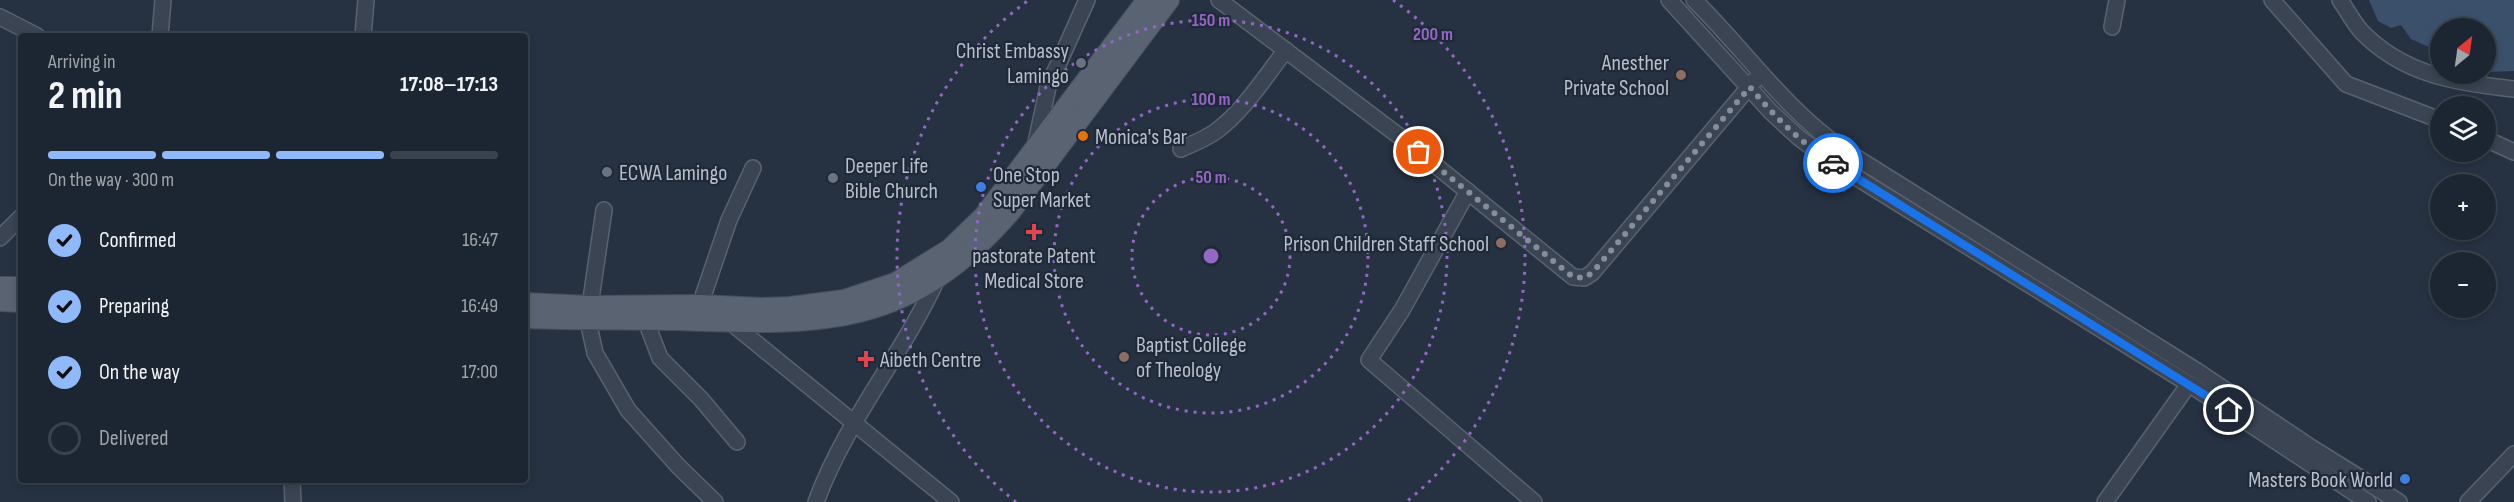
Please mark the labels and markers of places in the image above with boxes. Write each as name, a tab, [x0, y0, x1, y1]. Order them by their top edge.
place label: Christ Embassy Lamingo	[956, 38, 1069, 90]
place label: Anesther Private School	[1564, 50, 1669, 102]
marker: Christ Embassy Lamingo	[1074, 56, 1088, 70]
marker: Anesther Private School	[1674, 68, 1688, 82]
place label: Monica's Bar	[1095, 124, 1187, 151]
pin	[1393, 126, 1444, 177]
marker: Monica's Bar	[1076, 129, 1090, 143]
place label: Deeper Life Bible Church	[845, 153, 938, 205]
place label: ECWA Lamingo	[619, 160, 727, 187]
place label: One Stop Super Market	[993, 162, 1091, 214]
marker: ECWA Lamingo	[600, 165, 614, 179]
marker: Deeper Life Bible Church	[826, 171, 840, 185]
marker: One Stop Super Market	[974, 180, 988, 194]
marker: pastorate Patent Medical Store	[1027, 225, 1041, 239]
place label: Prison Children Staff School	[1284, 231, 1489, 258]
marker: Prison Children Staff School	[1494, 236, 1508, 250]
place label: pastorate Patent Medical Store	[972, 243, 1096, 295]
centre of rings	[1201, 246, 1221, 266]
place label: Baptist College of Theology	[1136, 332, 1247, 384]
place label: Aibeth Centre	[879, 347, 981, 374]
marker: Aibeth Centre	[857, 350, 875, 368]
marker: Baptist College of Theology	[1117, 350, 1131, 364]
pin	[2203, 384, 2254, 435]
place label: Masters Book World	[2248, 467, 2393, 494]
marker: Masters Book World	[2398, 472, 2412, 486]

